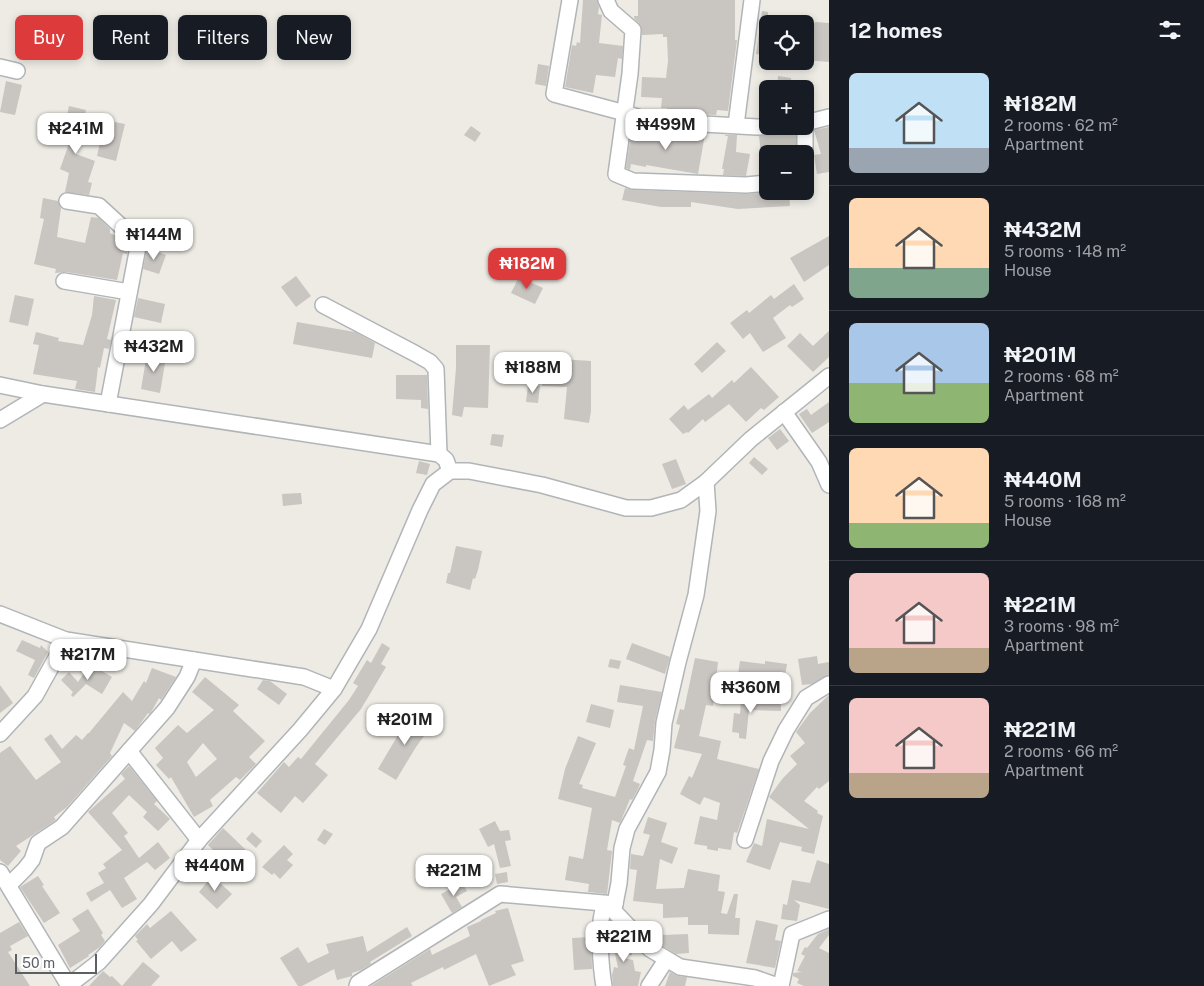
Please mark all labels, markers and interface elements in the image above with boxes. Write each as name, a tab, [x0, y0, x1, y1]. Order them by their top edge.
chip: Buy	[15, 15, 83, 60]
chip: Rent	[93, 15, 168, 60]
chip: Filters	[178, 15, 267, 60]
chip: New	[277, 15, 351, 60]
map controls	[759, 15, 814, 200]
button: locate	[759, 15, 814, 70]
icon: filters	[1156, 16, 1184, 44]
text: 12 homes	[849, 18, 943, 43]
button: +	[759, 80, 814, 135]
text: ₦182M	[1004, 91, 1077, 116]
icon: home	[889, 93, 949, 153]
pin: ₦499M	[631, 108, 701, 151]
pin: ₦241M	[41, 112, 111, 155]
text: ₦499M	[636, 115, 696, 134]
text: 2 rooms · 62 m²	[1004, 116, 1118, 135]
text: ₦241M	[48, 119, 104, 138]
text: Apartment	[1004, 135, 1084, 154]
button: −	[759, 145, 814, 200]
text: ₦432M	[1004, 217, 1082, 242]
pin: ₦144M	[119, 218, 189, 261]
icon: home	[889, 218, 949, 278]
text: ₦144M	[126, 225, 182, 244]
text: 5 rooms · 148 m²	[1004, 242, 1126, 261]
pin: ₦182M	[492, 248, 562, 290]
text: ₦182M	[499, 254, 555, 273]
text: House	[1004, 261, 1052, 280]
pin: ₦432M	[119, 330, 189, 373]
text: ₦432M	[124, 337, 184, 356]
text: ₦201M	[1004, 342, 1077, 367]
icon: home	[889, 343, 949, 403]
pin: ₦188M	[498, 352, 568, 394]
text: ₦188M	[505, 358, 561, 377]
text: 2 rooms · 68 m²	[1004, 367, 1119, 386]
text: Apartment	[1004, 386, 1084, 405]
text: ₦440M	[1004, 467, 1082, 492]
icon: home	[889, 468, 949, 528]
text: 5 rooms · 168 m²	[1004, 492, 1126, 511]
text: House	[1004, 511, 1052, 530]
text: ₦221M	[1004, 592, 1076, 617]
icon: home	[889, 593, 949, 653]
text: 3 rooms · 98 m²	[1004, 617, 1119, 636]
text: Apartment	[1004, 636, 1084, 655]
pin: ₦217M	[53, 638, 123, 681]
text: ₦217M	[61, 645, 116, 664]
pin: ₦360M	[716, 672, 786, 714]
text: ₦360M	[721, 678, 781, 697]
pin: ₦201M	[370, 704, 440, 746]
text: ₦201M	[377, 710, 433, 729]
text: ₦221M	[1004, 717, 1076, 742]
icon: home	[889, 718, 949, 778]
text: 2 rooms · 66 m²	[1004, 742, 1118, 761]
text: Apartment	[1004, 761, 1084, 780]
pin: ₦440M	[180, 850, 250, 892]
pin: ₦221M	[419, 854, 489, 897]
text: ₦440M	[185, 856, 245, 875]
text: ₦221M	[426, 861, 482, 880]
pin: ₦221M	[589, 920, 659, 963]
text: ₦221M	[596, 927, 652, 946]
scale bar	[15, 951, 98, 974]
text: 50 m	[22, 955, 55, 971]

